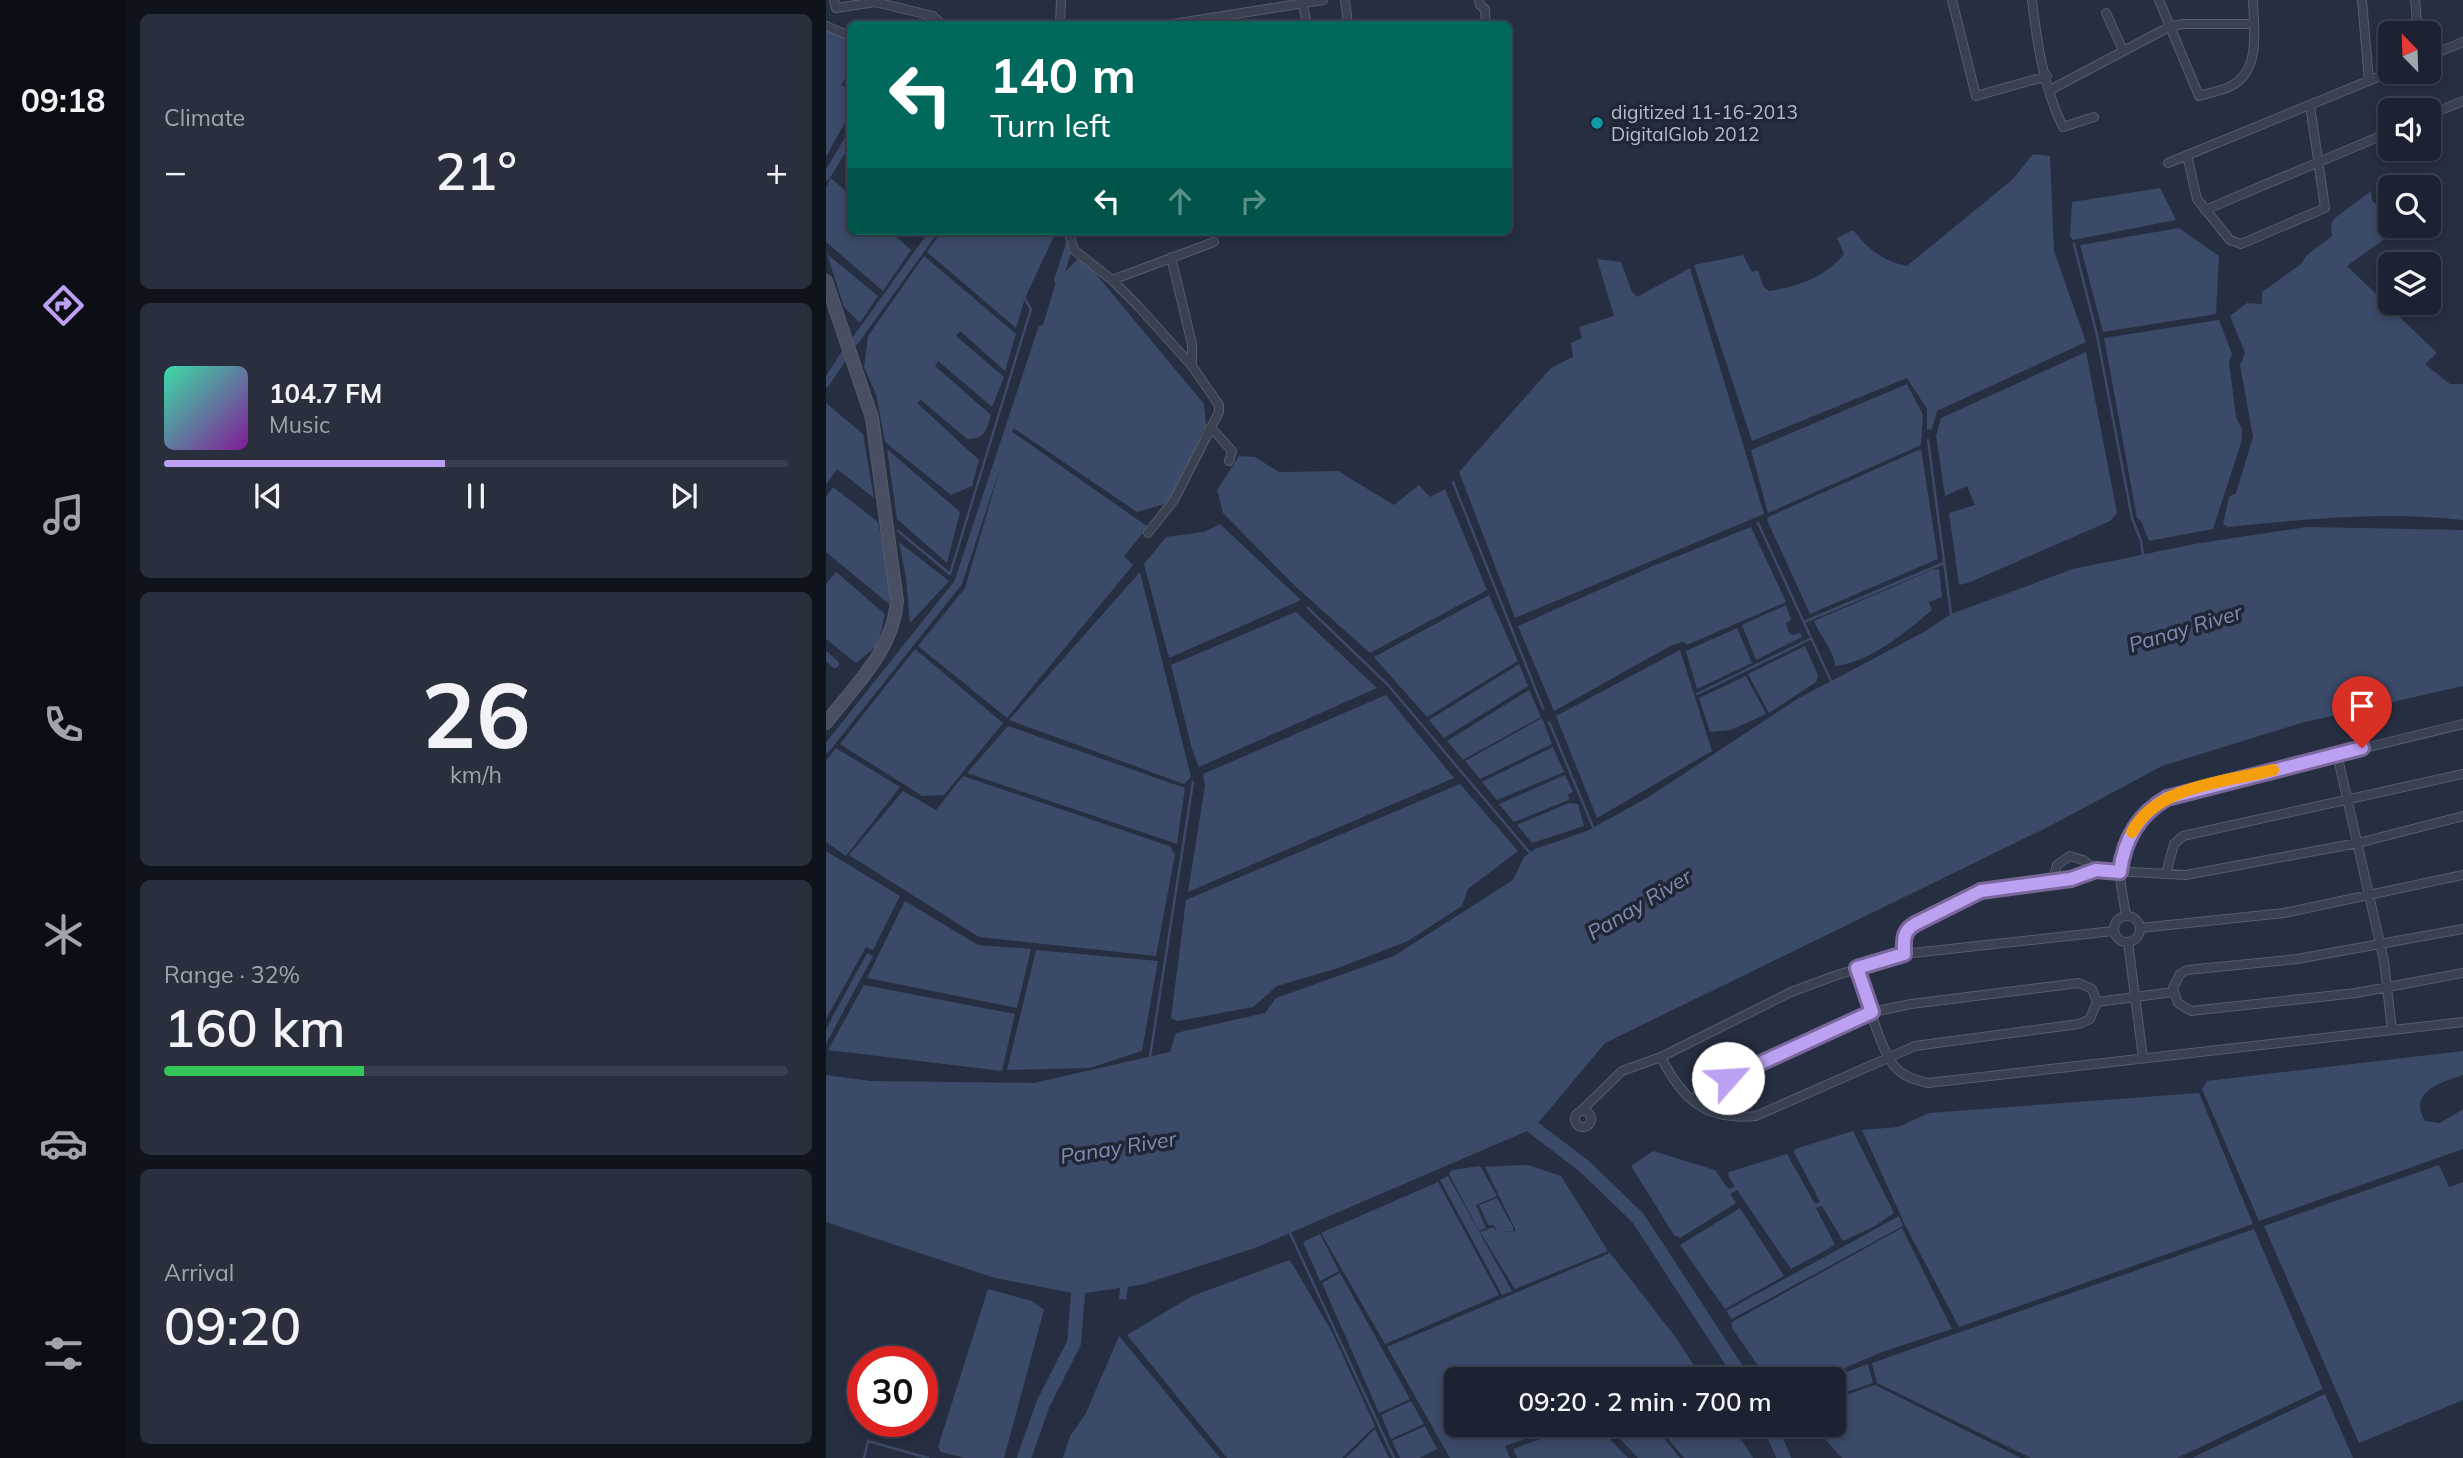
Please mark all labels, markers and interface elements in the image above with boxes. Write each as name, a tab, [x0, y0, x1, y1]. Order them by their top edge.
north arrow	[2378, 21, 2441, 84]
map controls	[2378, 21, 2441, 315]
text: 140 m	[990, 44, 1136, 105]
icon: left	[875, 49, 966, 140]
text: 09:18	[21, 80, 105, 120]
button: sound	[2378, 98, 2441, 161]
place label: digitized 11-16-2013 DigitalGlob 2012	[1611, 100, 1798, 146]
text: Climate	[164, 103, 245, 132]
text: Turn left	[990, 105, 1110, 145]
marker: digitized 11-16-2013 DigitalGlob 2012	[1589, 115, 1605, 131]
text: 21°	[435, 138, 517, 203]
text: −	[164, 147, 187, 195]
text: +	[765, 147, 788, 195]
button: search	[2378, 175, 2441, 238]
icon: left	[1088, 182, 1126, 220]
icon: ahead	[1161, 182, 1199, 220]
icon: right	[1234, 182, 1272, 220]
button: layers	[2378, 252, 2441, 315]
icon: directions	[39, 281, 88, 330]
text: 104.7 FM	[269, 377, 382, 410]
text: Music	[269, 410, 330, 439]
icon: previous	[249, 477, 287, 515]
icon: pause	[457, 477, 495, 515]
icon: next	[665, 477, 703, 515]
icon: music	[39, 490, 88, 539]
water label: Panay River	[2125, 598, 2246, 658]
text: 26	[421, 657, 531, 771]
pin	[2332, 676, 2392, 748]
icon: arrive	[2343, 687, 2381, 725]
icon: phone	[39, 700, 88, 749]
text: km/h	[450, 760, 502, 789]
water label: Panay River	[1582, 862, 1697, 945]
icon: climate	[39, 910, 88, 959]
text: Range · 32%	[164, 960, 300, 989]
text: 160 km	[164, 995, 345, 1060]
position arrow	[1691, 1041, 1765, 1115]
icon: car	[39, 1119, 88, 1168]
water label: Panay River	[1058, 1125, 1179, 1169]
text: Arrival	[164, 1258, 234, 1287]
text: 09:20	[164, 1293, 301, 1358]
icon: filters	[39, 1329, 88, 1378]
speed limit sign: 30	[847, 1346, 938, 1437]
text: 09:20 · 2 min · 700 m	[1518, 1385, 1772, 1418]

